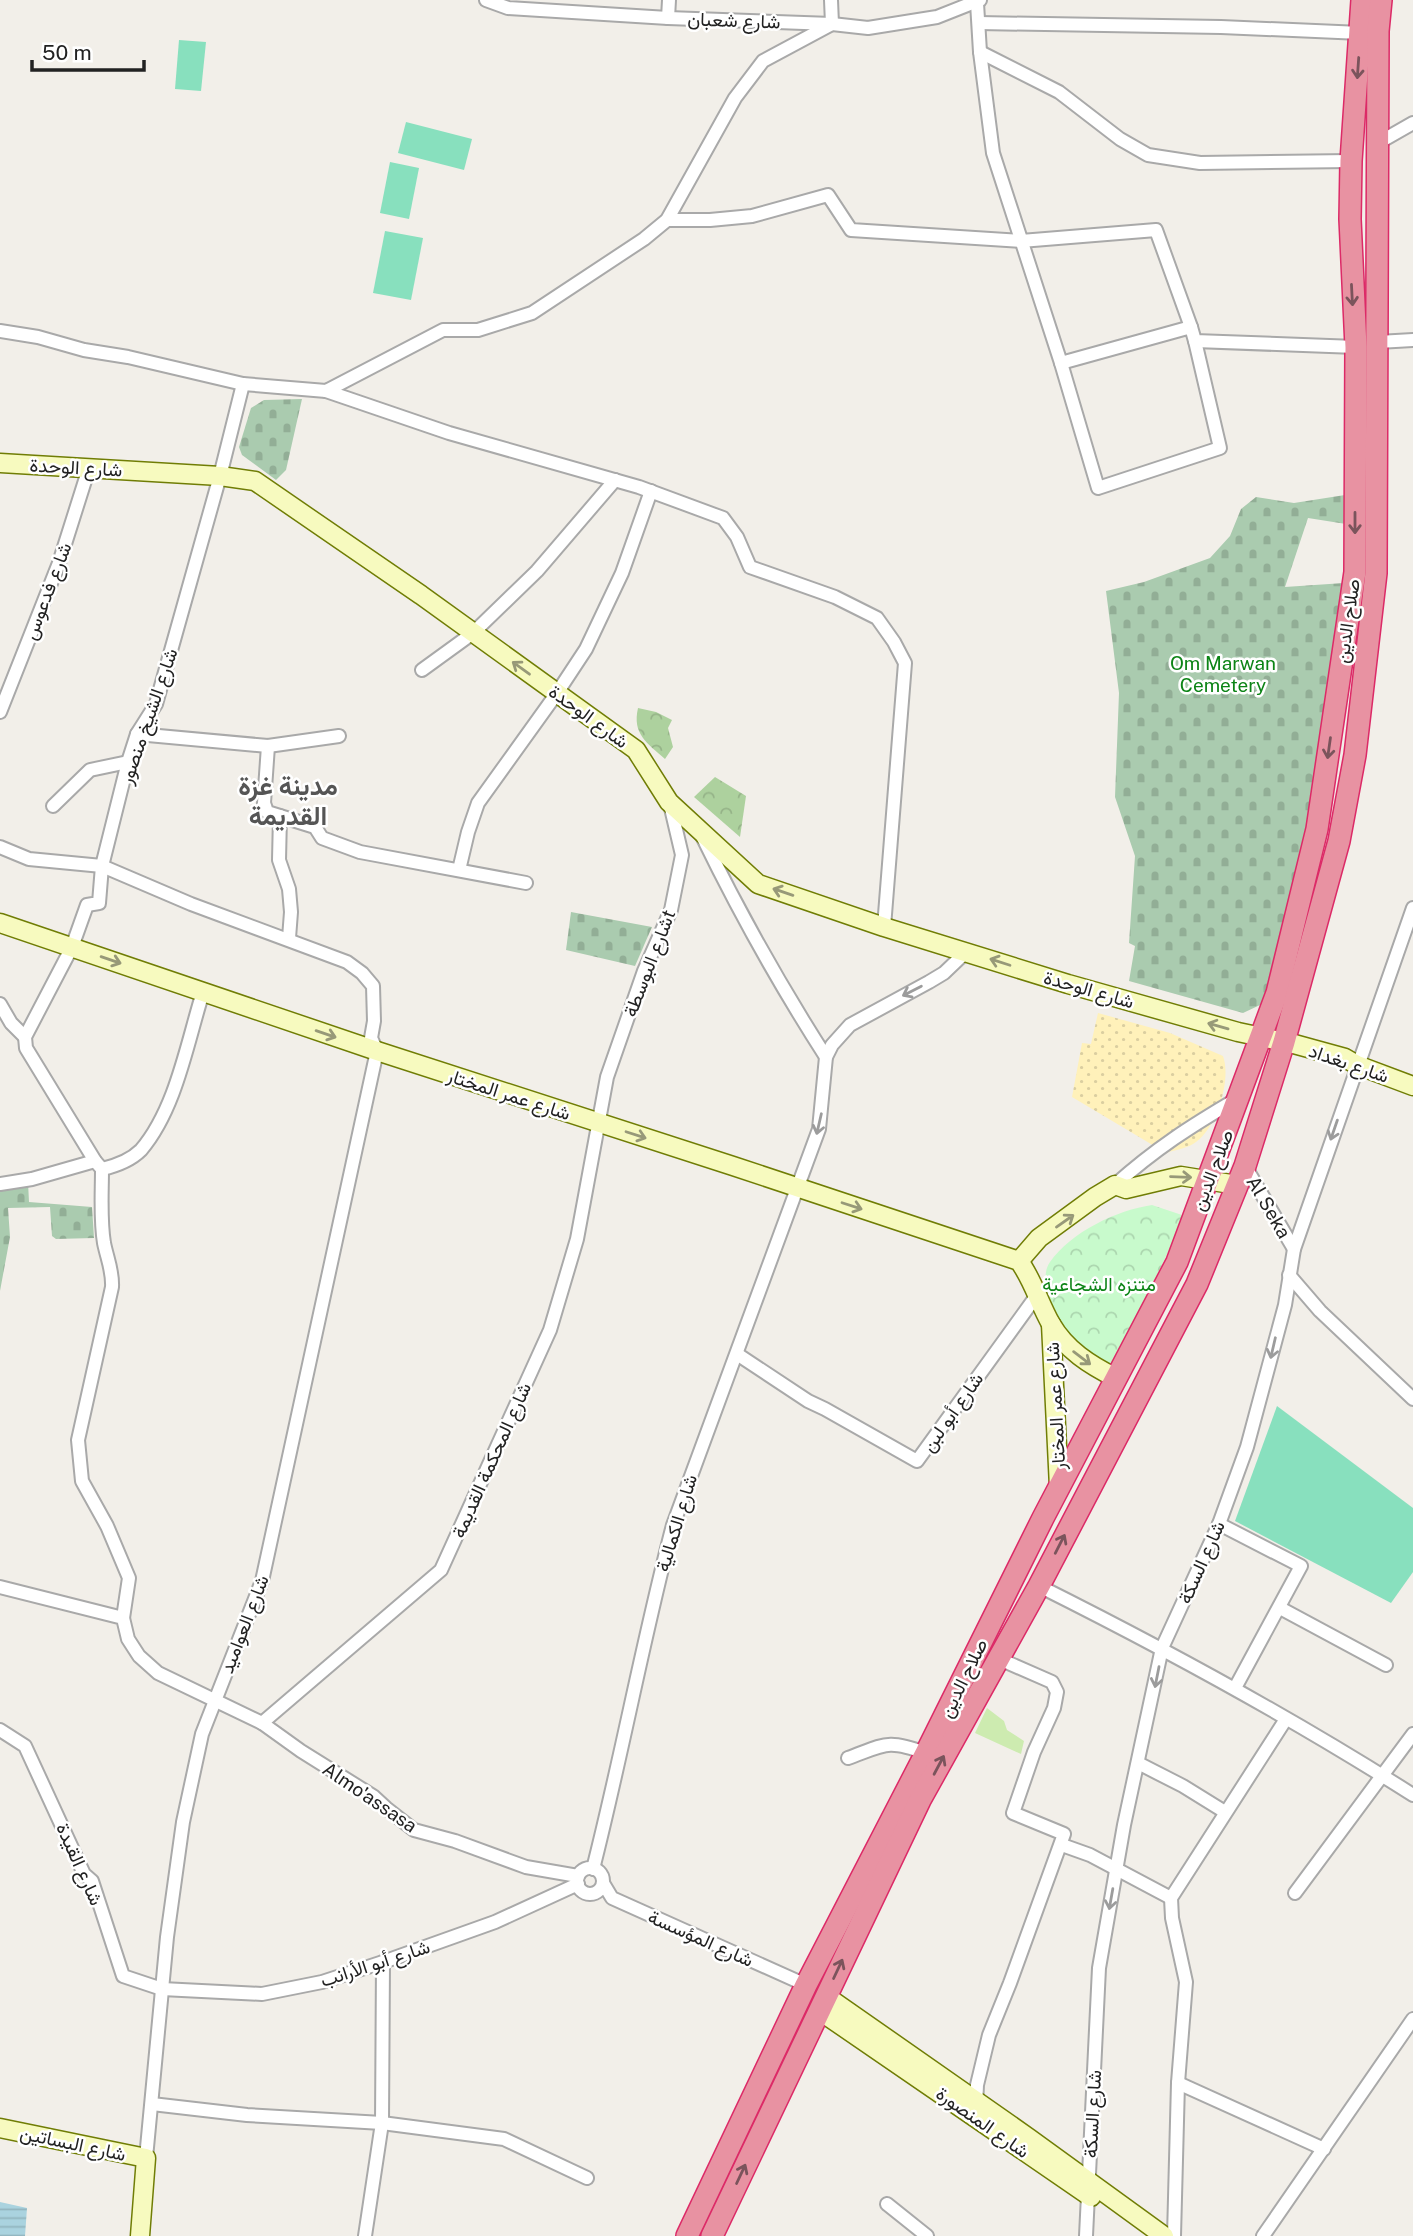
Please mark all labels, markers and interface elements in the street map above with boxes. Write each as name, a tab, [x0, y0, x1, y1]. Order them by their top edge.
street label: شارع شعبان	[687, 7, 781, 35]
scale bar	[32, 28, 144, 72]
text: 50 m	[42, 40, 92, 65]
one-way arrow	[1351, 56, 1364, 79]
one-way arrow	[1346, 283, 1359, 306]
street label: شارع الوحدة	[29, 454, 123, 482]
one-way arrow	[1348, 511, 1362, 534]
street label: شارع فدعوس	[18, 539, 77, 643]
street label: صلاح الدين	[1330, 577, 1366, 665]
street label: شارع الشيخ منصور	[114, 645, 184, 789]
park label: Om Marwan Cemetery	[1170, 652, 1276, 696]
one-way arrow	[512, 661, 531, 675]
street label: شارع الوحدة	[544, 680, 633, 754]
one-way arrow	[1322, 736, 1335, 759]
district label: مدينة غزة القديمة	[238, 770, 338, 831]
one-way arrow	[772, 885, 794, 898]
street label: شارع البوسطةt	[619, 906, 681, 1020]
one-way arrow	[100, 954, 122, 967]
one-way arrow	[989, 955, 1011, 967]
street label: شارع الوحدة	[1041, 966, 1137, 1014]
one-way arrow	[902, 985, 923, 999]
one-way arrow	[1207, 1019, 1229, 1032]
one-way arrow	[315, 1029, 337, 1041]
street label: شارع بغداد	[1306, 1039, 1392, 1089]
street label: شارع عمر المختار	[443, 1063, 573, 1126]
one-way arrow	[812, 1112, 825, 1135]
one-way arrow	[1327, 1118, 1340, 1140]
street label: صلاح الدين	[1187, 1126, 1239, 1214]
one-way arrow	[625, 1129, 647, 1142]
one-way arrow	[1169, 1171, 1192, 1184]
street label: Al Seka	[1242, 1172, 1296, 1242]
one-way arrow	[840, 1201, 862, 1214]
one-way arrow	[1055, 1213, 1074, 1228]
park label: متنزه الشجاعية	[1042, 1273, 1156, 1296]
one-way arrow	[1266, 1336, 1280, 1359]
street label: شارع عمر المختار	[1041, 1341, 1071, 1472]
one-way arrow	[1072, 1350, 1091, 1365]
street label: شارع أبو لبن	[917, 1368, 989, 1457]
street label: شارع المحكمة القديمة	[447, 1379, 537, 1542]
street label: شارع الكمالية	[651, 1472, 703, 1575]
street label: شارع السكة	[1173, 1517, 1231, 1608]
one-way arrow	[1054, 1534, 1068, 1555]
street label: شارع العواميد	[215, 1572, 275, 1677]
street label: صلاح الدين	[934, 1635, 993, 1722]
one-way arrow	[1149, 1665, 1163, 1688]
one-way arrow	[933, 1755, 946, 1776]
street label: Almo'assasa	[319, 1757, 421, 1837]
street label: شارع القيدة	[50, 1819, 108, 1910]
one-way arrow	[1104, 1888, 1117, 1910]
street label: شارع المؤسسة	[644, 1905, 757, 1973]
street label: شارع أبو الأرانب	[317, 1935, 433, 1993]
one-way arrow	[832, 1959, 845, 1980]
street label: شارع السكة	[1079, 2069, 1107, 2159]
street label: شارع المنصورة	[931, 2082, 1034, 2164]
street label: شارع البساتين	[18, 2121, 128, 2167]
one-way arrow	[735, 2164, 748, 2185]

